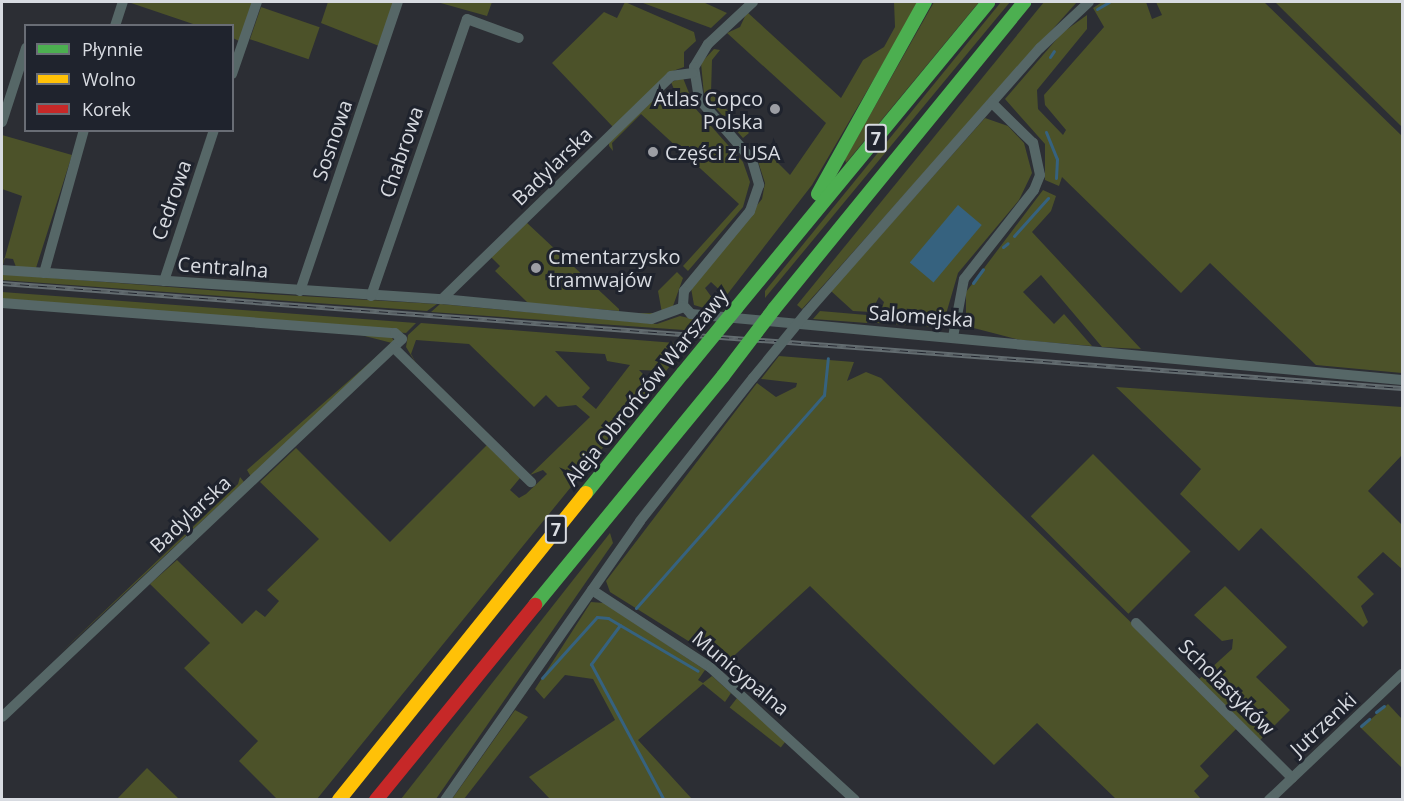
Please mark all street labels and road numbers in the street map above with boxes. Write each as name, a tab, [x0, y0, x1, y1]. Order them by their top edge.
street label: Sosnowa	[307, 97, 357, 183]
street label: Chabrowa	[374, 103, 428, 201]
street label: Badylarska	[507, 122, 597, 210]
road number: 7	[864, 123, 888, 153]
street label: Cedrowa	[146, 157, 196, 243]
street label: Centralna	[177, 252, 269, 282]
street label: Aleja Obrońców Warszawy	[559, 284, 733, 490]
street label: Salomejska	[868, 300, 974, 332]
street label: Badylarska	[145, 471, 235, 557]
road number: 7	[544, 514, 568, 544]
street label: Municypalna	[688, 626, 794, 720]
street label: Scholastyków	[1174, 634, 1280, 740]
street label: Jutrzenki	[1285, 687, 1361, 761]

